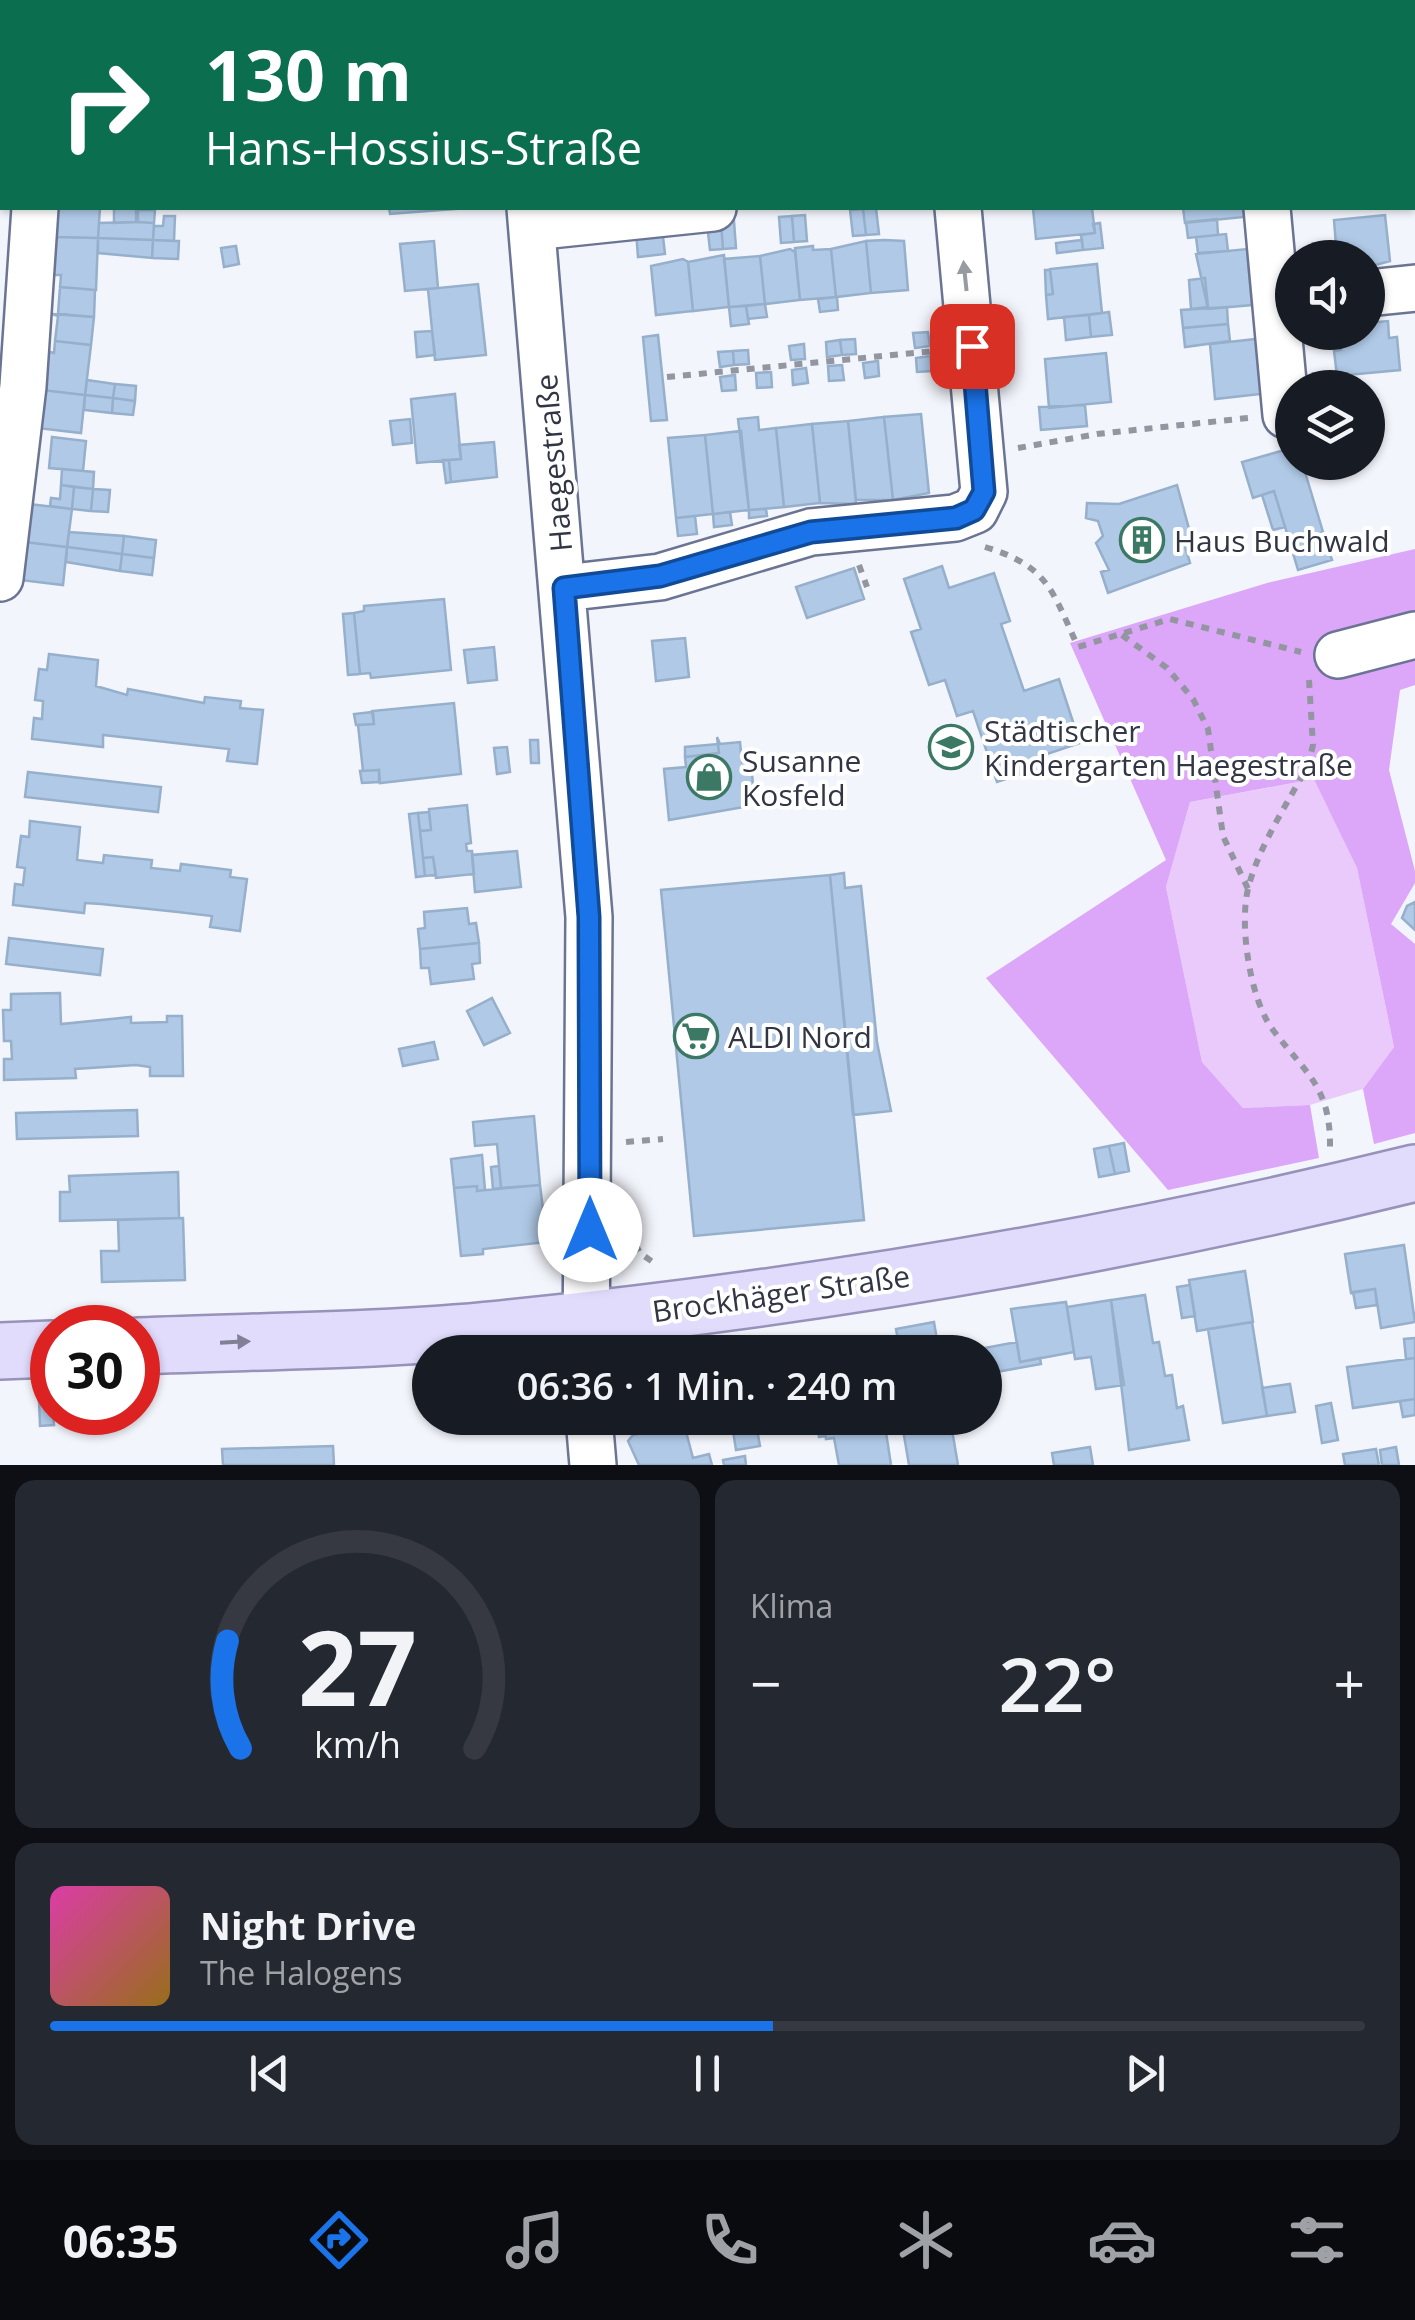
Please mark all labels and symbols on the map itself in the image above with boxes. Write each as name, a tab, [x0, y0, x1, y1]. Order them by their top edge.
one-way arrow	[957, 259, 973, 291]
pin	[930, 304, 1015, 389]
street label: Haegestraße	[525, 372, 581, 554]
building icon: Haus Buchwald	[1119, 517, 1165, 563]
place label: Haus Buchwald	[1174, 520, 1390, 561]
place label: Städtischer Kindergarten Haegestraße	[984, 710, 1353, 785]
school or university icon: Städtischer Kindergarten Haegestraße	[928, 724, 974, 770]
place label: Susanne Kosfeld	[742, 740, 861, 815]
shop icon: Susanne Kosfeld	[686, 754, 732, 800]
supermarket icon: ALDI Nord	[673, 1013, 719, 1059]
place label: ALDI Nord	[728, 1016, 872, 1057]
position arrow	[538, 1178, 642, 1282]
street label: Brockhäger Straße	[650, 1255, 912, 1331]
speed limit sign: 30	[30, 1305, 160, 1435]
one-way arrow	[219, 1334, 251, 1350]

